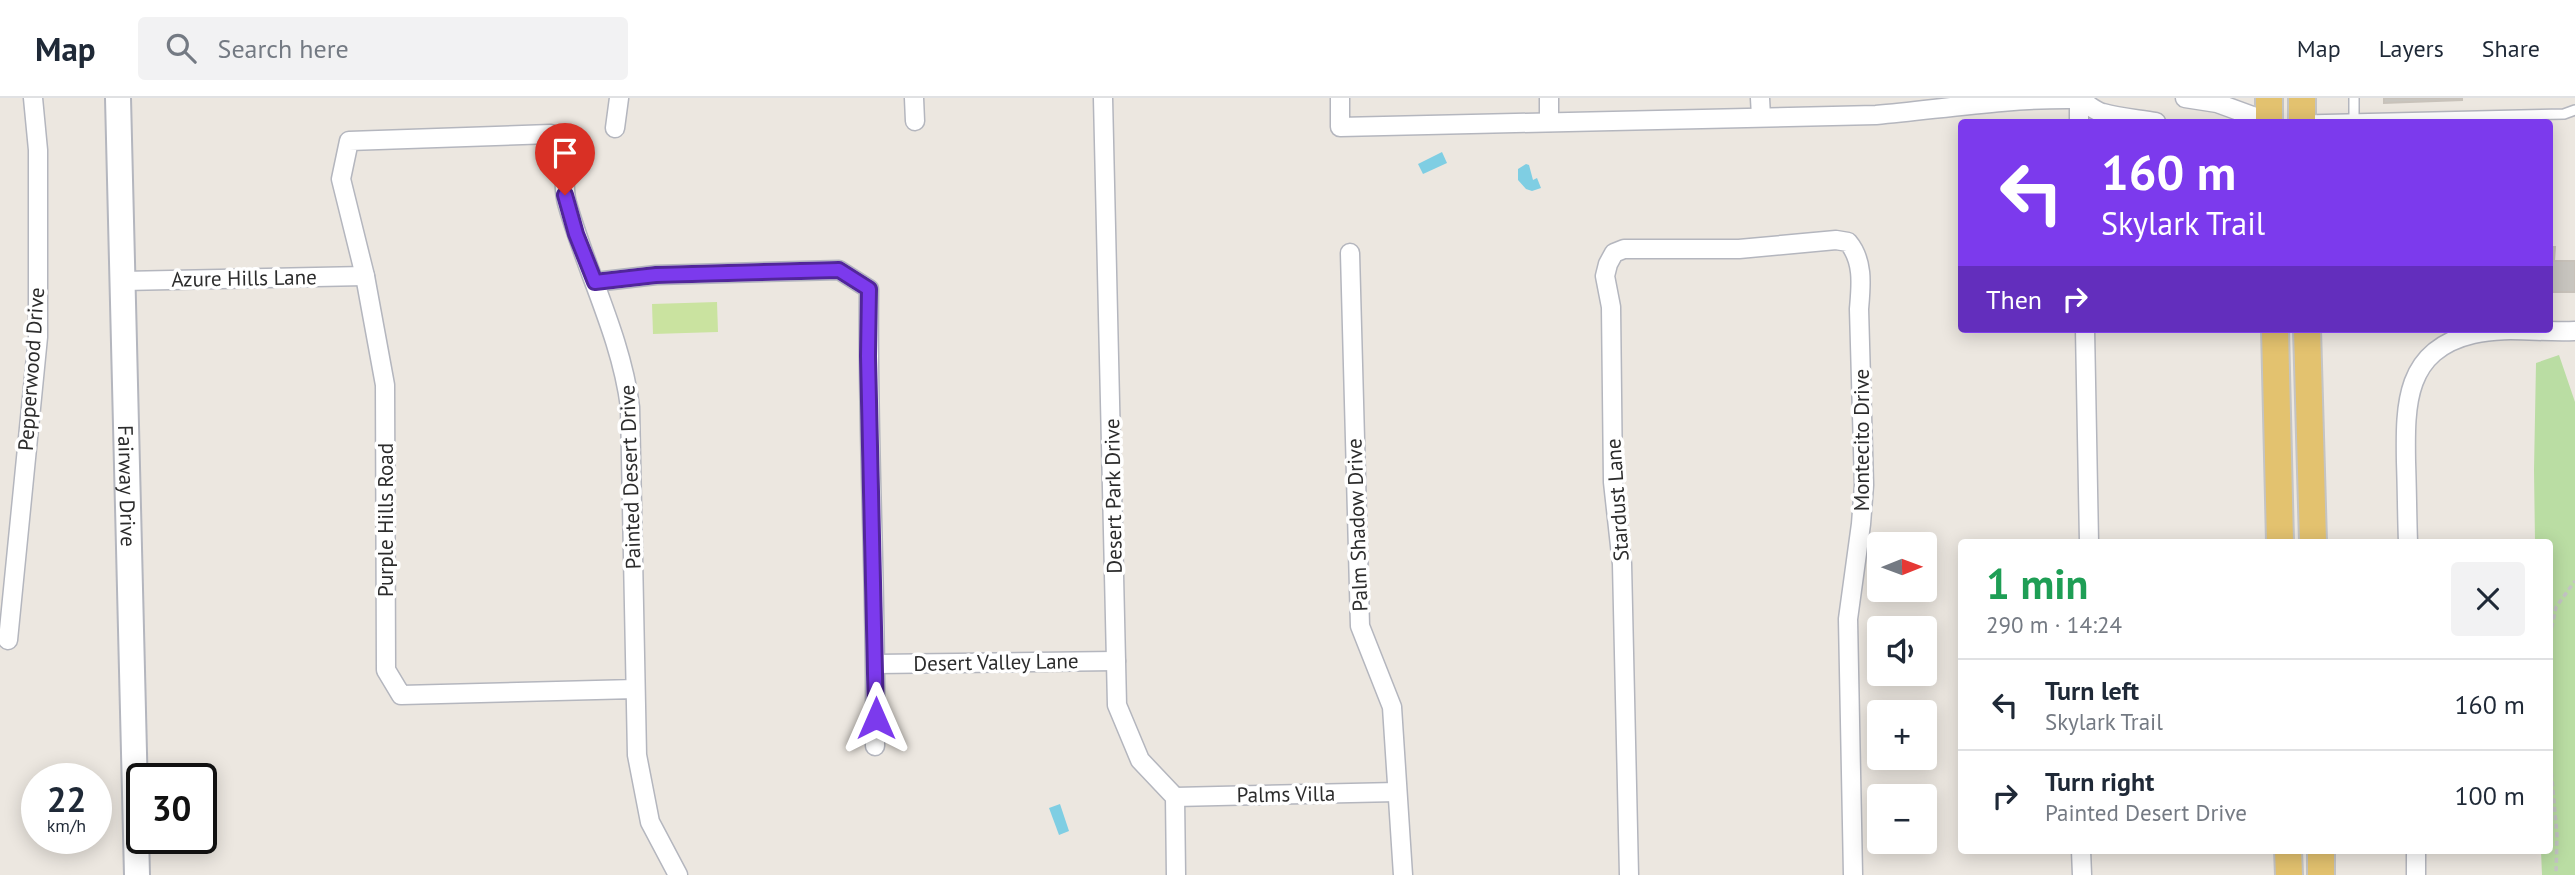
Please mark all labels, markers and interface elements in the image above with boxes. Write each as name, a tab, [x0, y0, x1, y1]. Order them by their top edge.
search box	[138, 17, 628, 80]
text: Map	[35, 27, 96, 70]
icon: search	[162, 29, 200, 67]
text: Search here	[218, 32, 349, 65]
text: Map	[2297, 33, 2341, 64]
text: Layers	[2379, 33, 2444, 64]
text: Share	[2482, 33, 2540, 64]
pin	[535, 123, 595, 195]
icon: arrive	[546, 134, 584, 172]
text: 160 m	[2101, 140, 2236, 204]
icon: left	[1986, 147, 2077, 238]
text: Skylark Trail	[2101, 202, 2265, 244]
street label: Azure Hills Lane	[171, 263, 317, 293]
icon: right	[2056, 280, 2094, 318]
text: Then	[1986, 283, 2042, 316]
street label: Pepperwood Drive	[12, 286, 50, 452]
street label: Montecito Drive	[1848, 369, 1875, 511]
street label: Painted Desert Drive	[613, 384, 647, 570]
street label: Desert Park Drive	[1098, 418, 1128, 574]
street label: Fairway Drive	[113, 425, 142, 547]
street label: Palm Shadow Drive	[1340, 438, 1374, 612]
street label: Stardust Lane	[1599, 438, 1635, 562]
street label: Purple Hills Road	[372, 443, 399, 597]
north arrow	[1867, 532, 1937, 602]
map controls	[1867, 532, 1937, 854]
text: 1 min	[1986, 556, 2088, 611]
button: close	[2451, 562, 2525, 636]
text: 290 m · 14:24	[1986, 610, 2122, 639]
button: sound	[1867, 616, 1937, 686]
street label: Desert Valley Lane	[913, 647, 1079, 677]
text: Turn left	[2045, 674, 2139, 707]
position arrow	[839, 681, 913, 755]
icon: left	[1986, 686, 2024, 724]
text: 160 m	[2454, 688, 2525, 721]
button: +	[1867, 700, 1937, 770]
text: Skylark Trail	[2045, 707, 2163, 736]
speed limit sign: 30	[126, 763, 217, 854]
text: Turn right	[2045, 765, 2154, 798]
text: 22	[47, 776, 86, 822]
icon: right	[1986, 777, 2024, 815]
text: 100 m	[2454, 779, 2525, 812]
street label: Palms Villa	[1236, 780, 1336, 808]
button: −	[1867, 784, 1937, 854]
text: Painted Desert Drive	[2045, 798, 2247, 827]
text: km/h	[47, 814, 86, 837]

